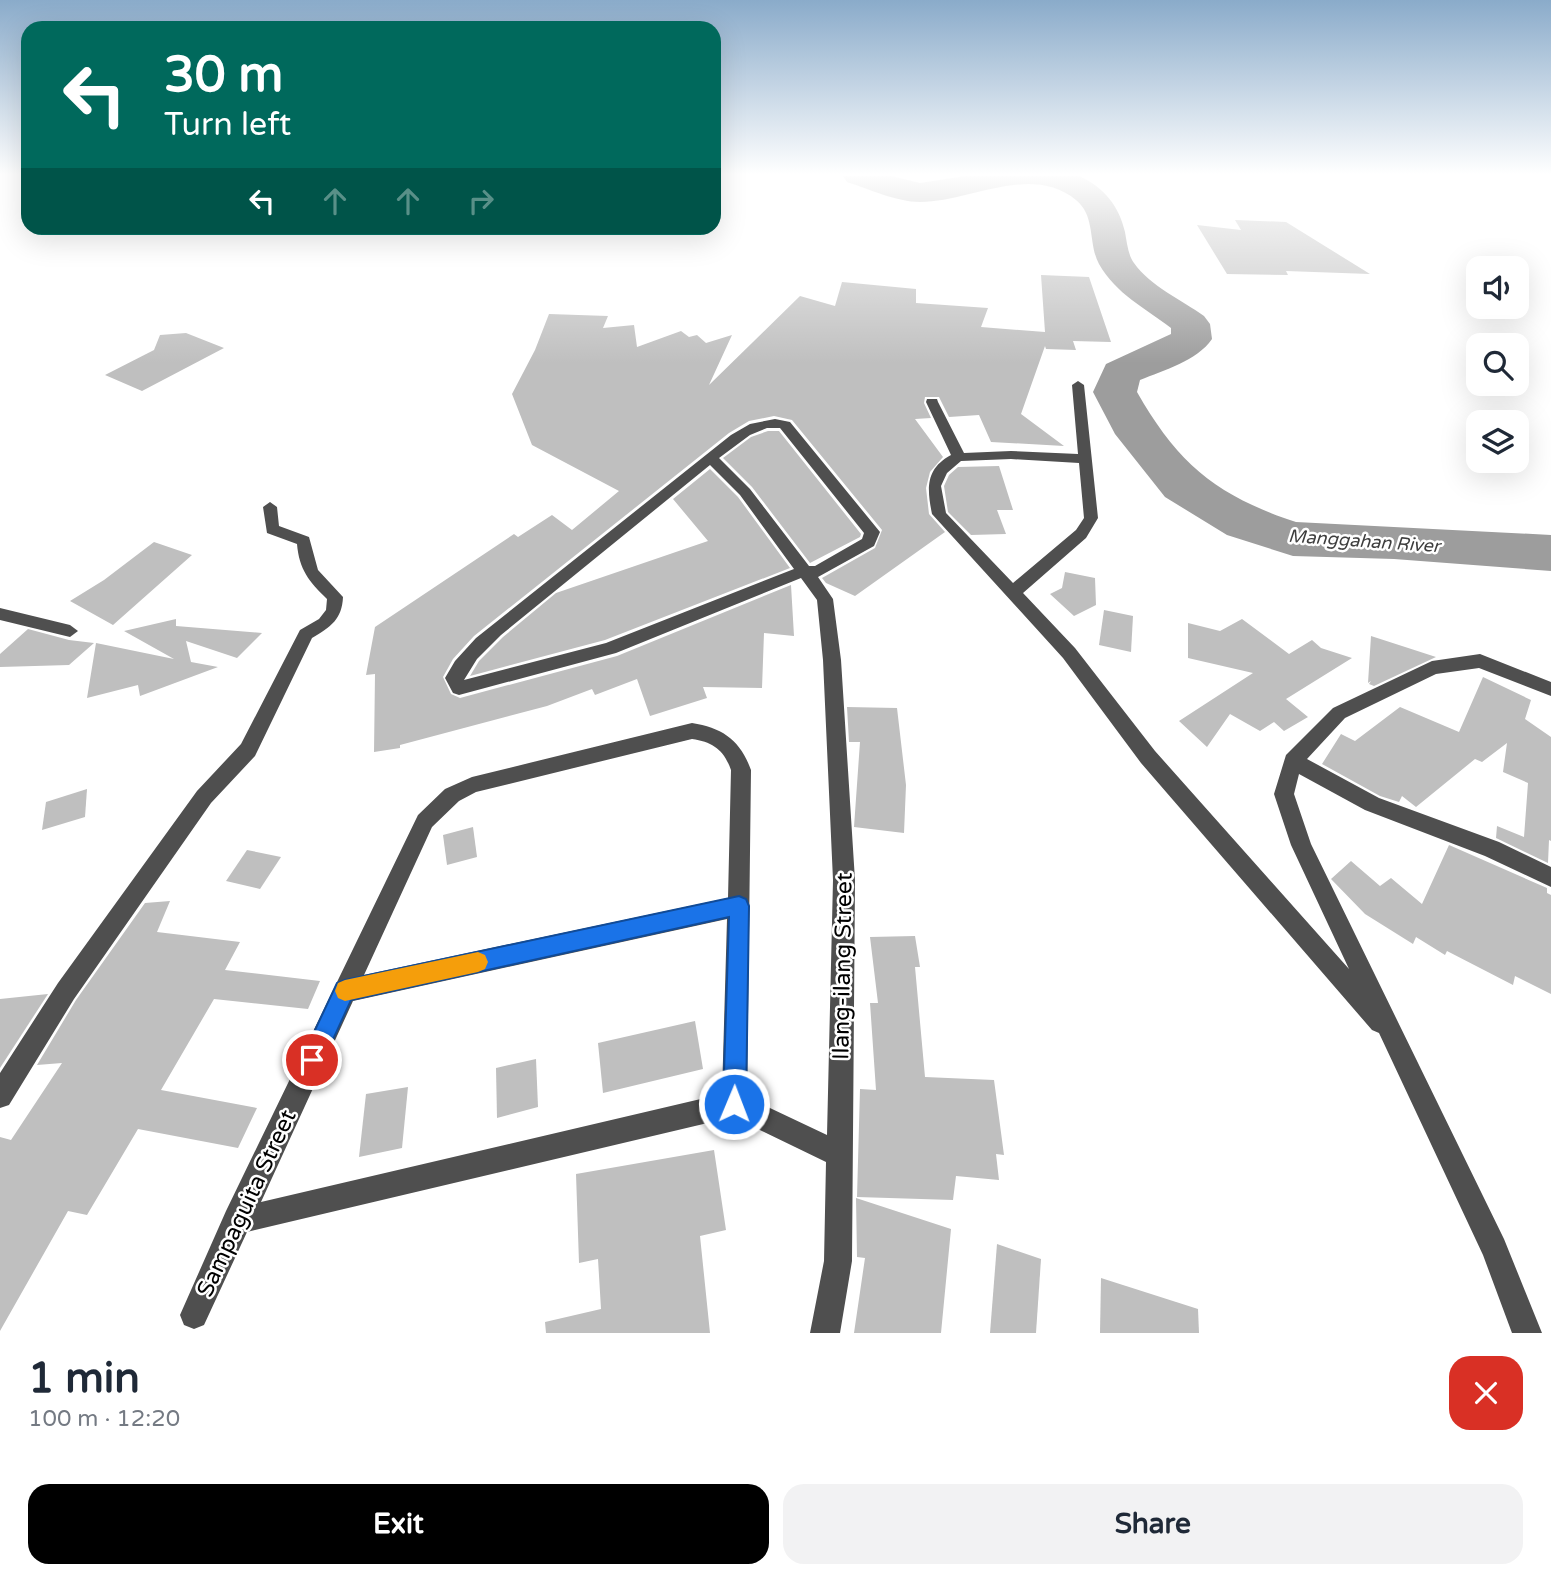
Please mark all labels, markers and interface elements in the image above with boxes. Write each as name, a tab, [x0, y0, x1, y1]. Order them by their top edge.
text: 30 m	[164, 46, 283, 105]
icon: left	[49, 49, 140, 140]
text: Turn left	[164, 106, 291, 144]
icon: left	[243, 182, 281, 220]
icon: ahead	[316, 182, 354, 220]
icon: ahead	[389, 182, 427, 220]
icon: right	[462, 182, 500, 220]
map controls	[1466, 256, 1529, 473]
button: sound	[1466, 256, 1529, 319]
button: search	[1466, 333, 1529, 396]
button: layers	[1466, 410, 1529, 473]
water label: Manggahan River	[1288, 525, 1443, 557]
street label: Ilang-ilang Street	[827, 872, 859, 1060]
pin	[282, 1030, 342, 1090]
icon: arrive	[293, 1041, 331, 1079]
position arrow	[697, 1067, 771, 1141]
street label: Sampaguita Street	[191, 1105, 303, 1301]
text: 1 min	[28, 1353, 140, 1404]
button: close	[1449, 1356, 1523, 1430]
text: 100 m · 12:20	[28, 1405, 180, 1433]
button: Exit	[28, 1484, 769, 1564]
button: Share	[783, 1484, 1523, 1564]

